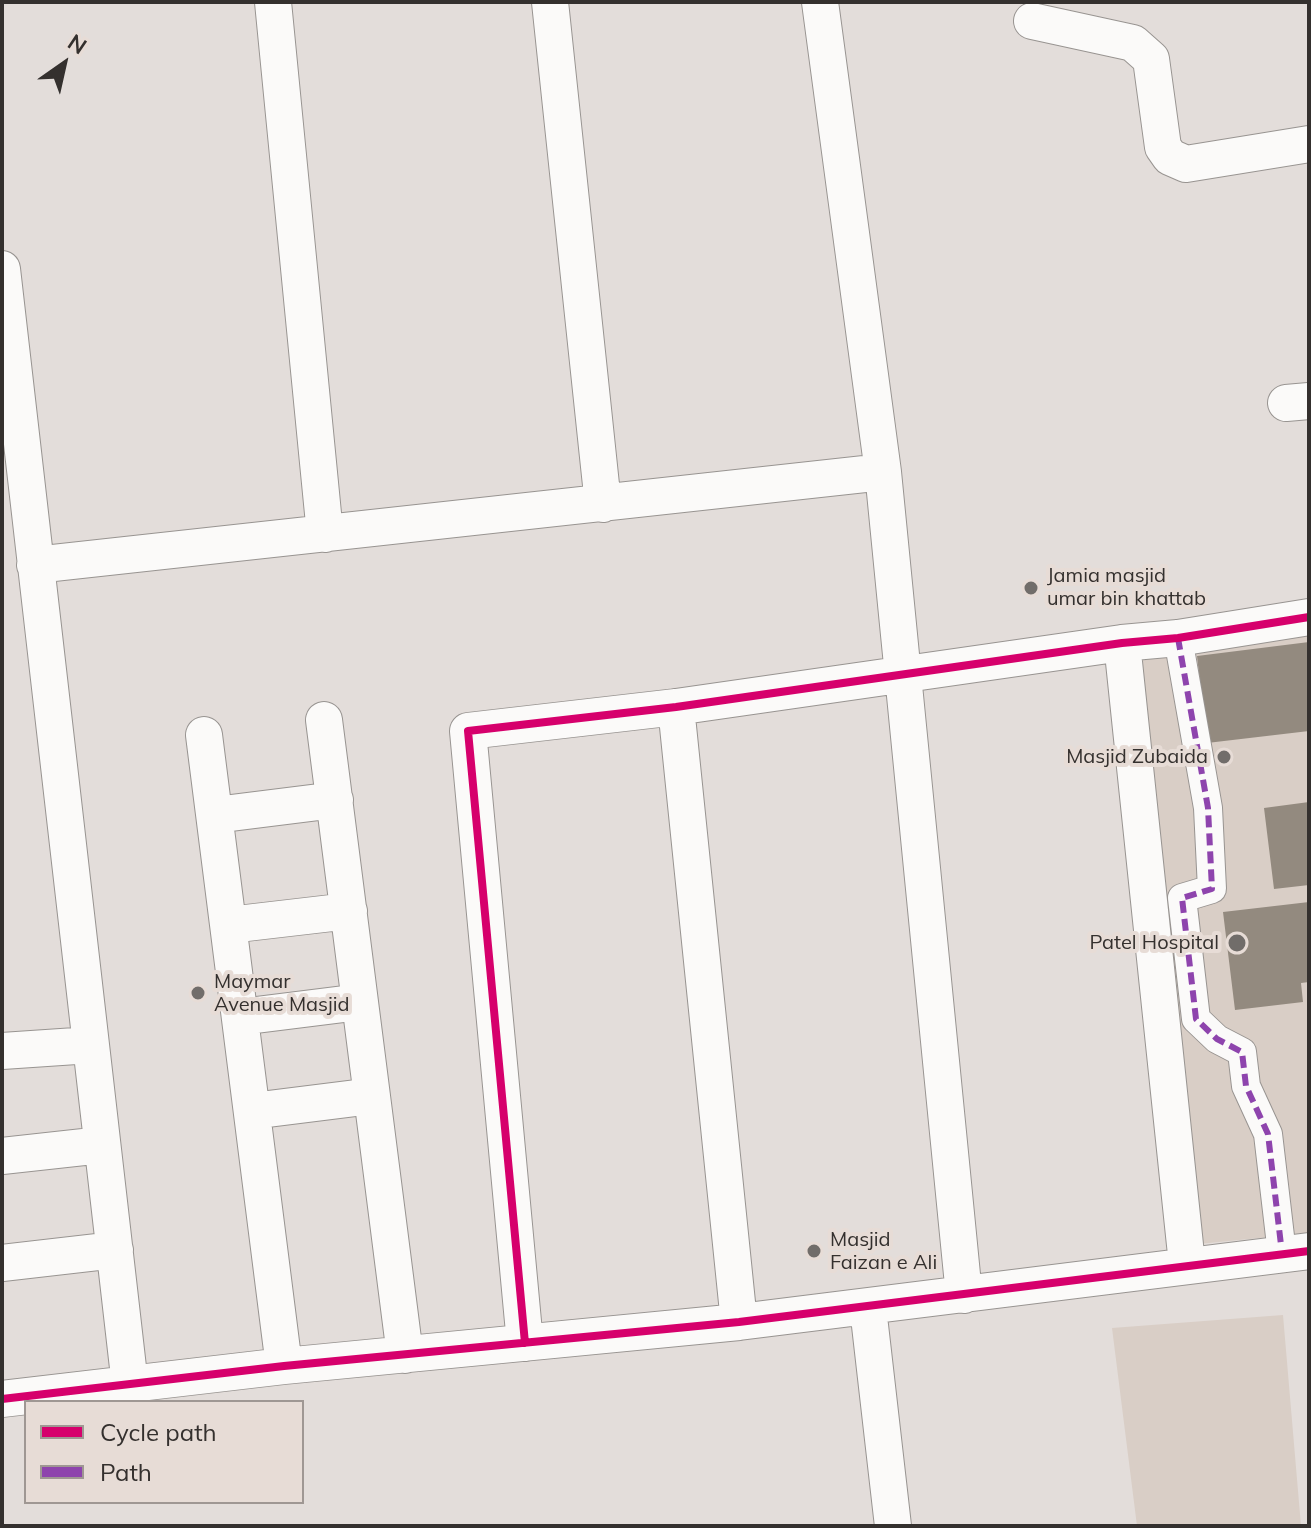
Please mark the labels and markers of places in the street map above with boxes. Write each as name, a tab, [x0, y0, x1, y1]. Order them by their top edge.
place label: Jamia masjid umar bin khattab	[1047, 564, 1206, 611]
marker: Jamia masjid umar bin khattab	[1022, 579, 1040, 597]
place label: Masjid Zubaida	[1066, 745, 1208, 769]
marker: Masjid Zubaida	[1215, 748, 1233, 766]
place label: Patel Hospital	[1090, 931, 1219, 955]
marker: Patel Hospital	[1226, 932, 1248, 954]
place label: Maymar Avenue Masjid	[214, 970, 349, 1017]
marker: Maymar Avenue Masjid	[189, 984, 207, 1002]
place label: Masjid Faizan e Ali	[830, 1228, 937, 1275]
marker: Masjid Faizan e Ali	[805, 1242, 823, 1260]

